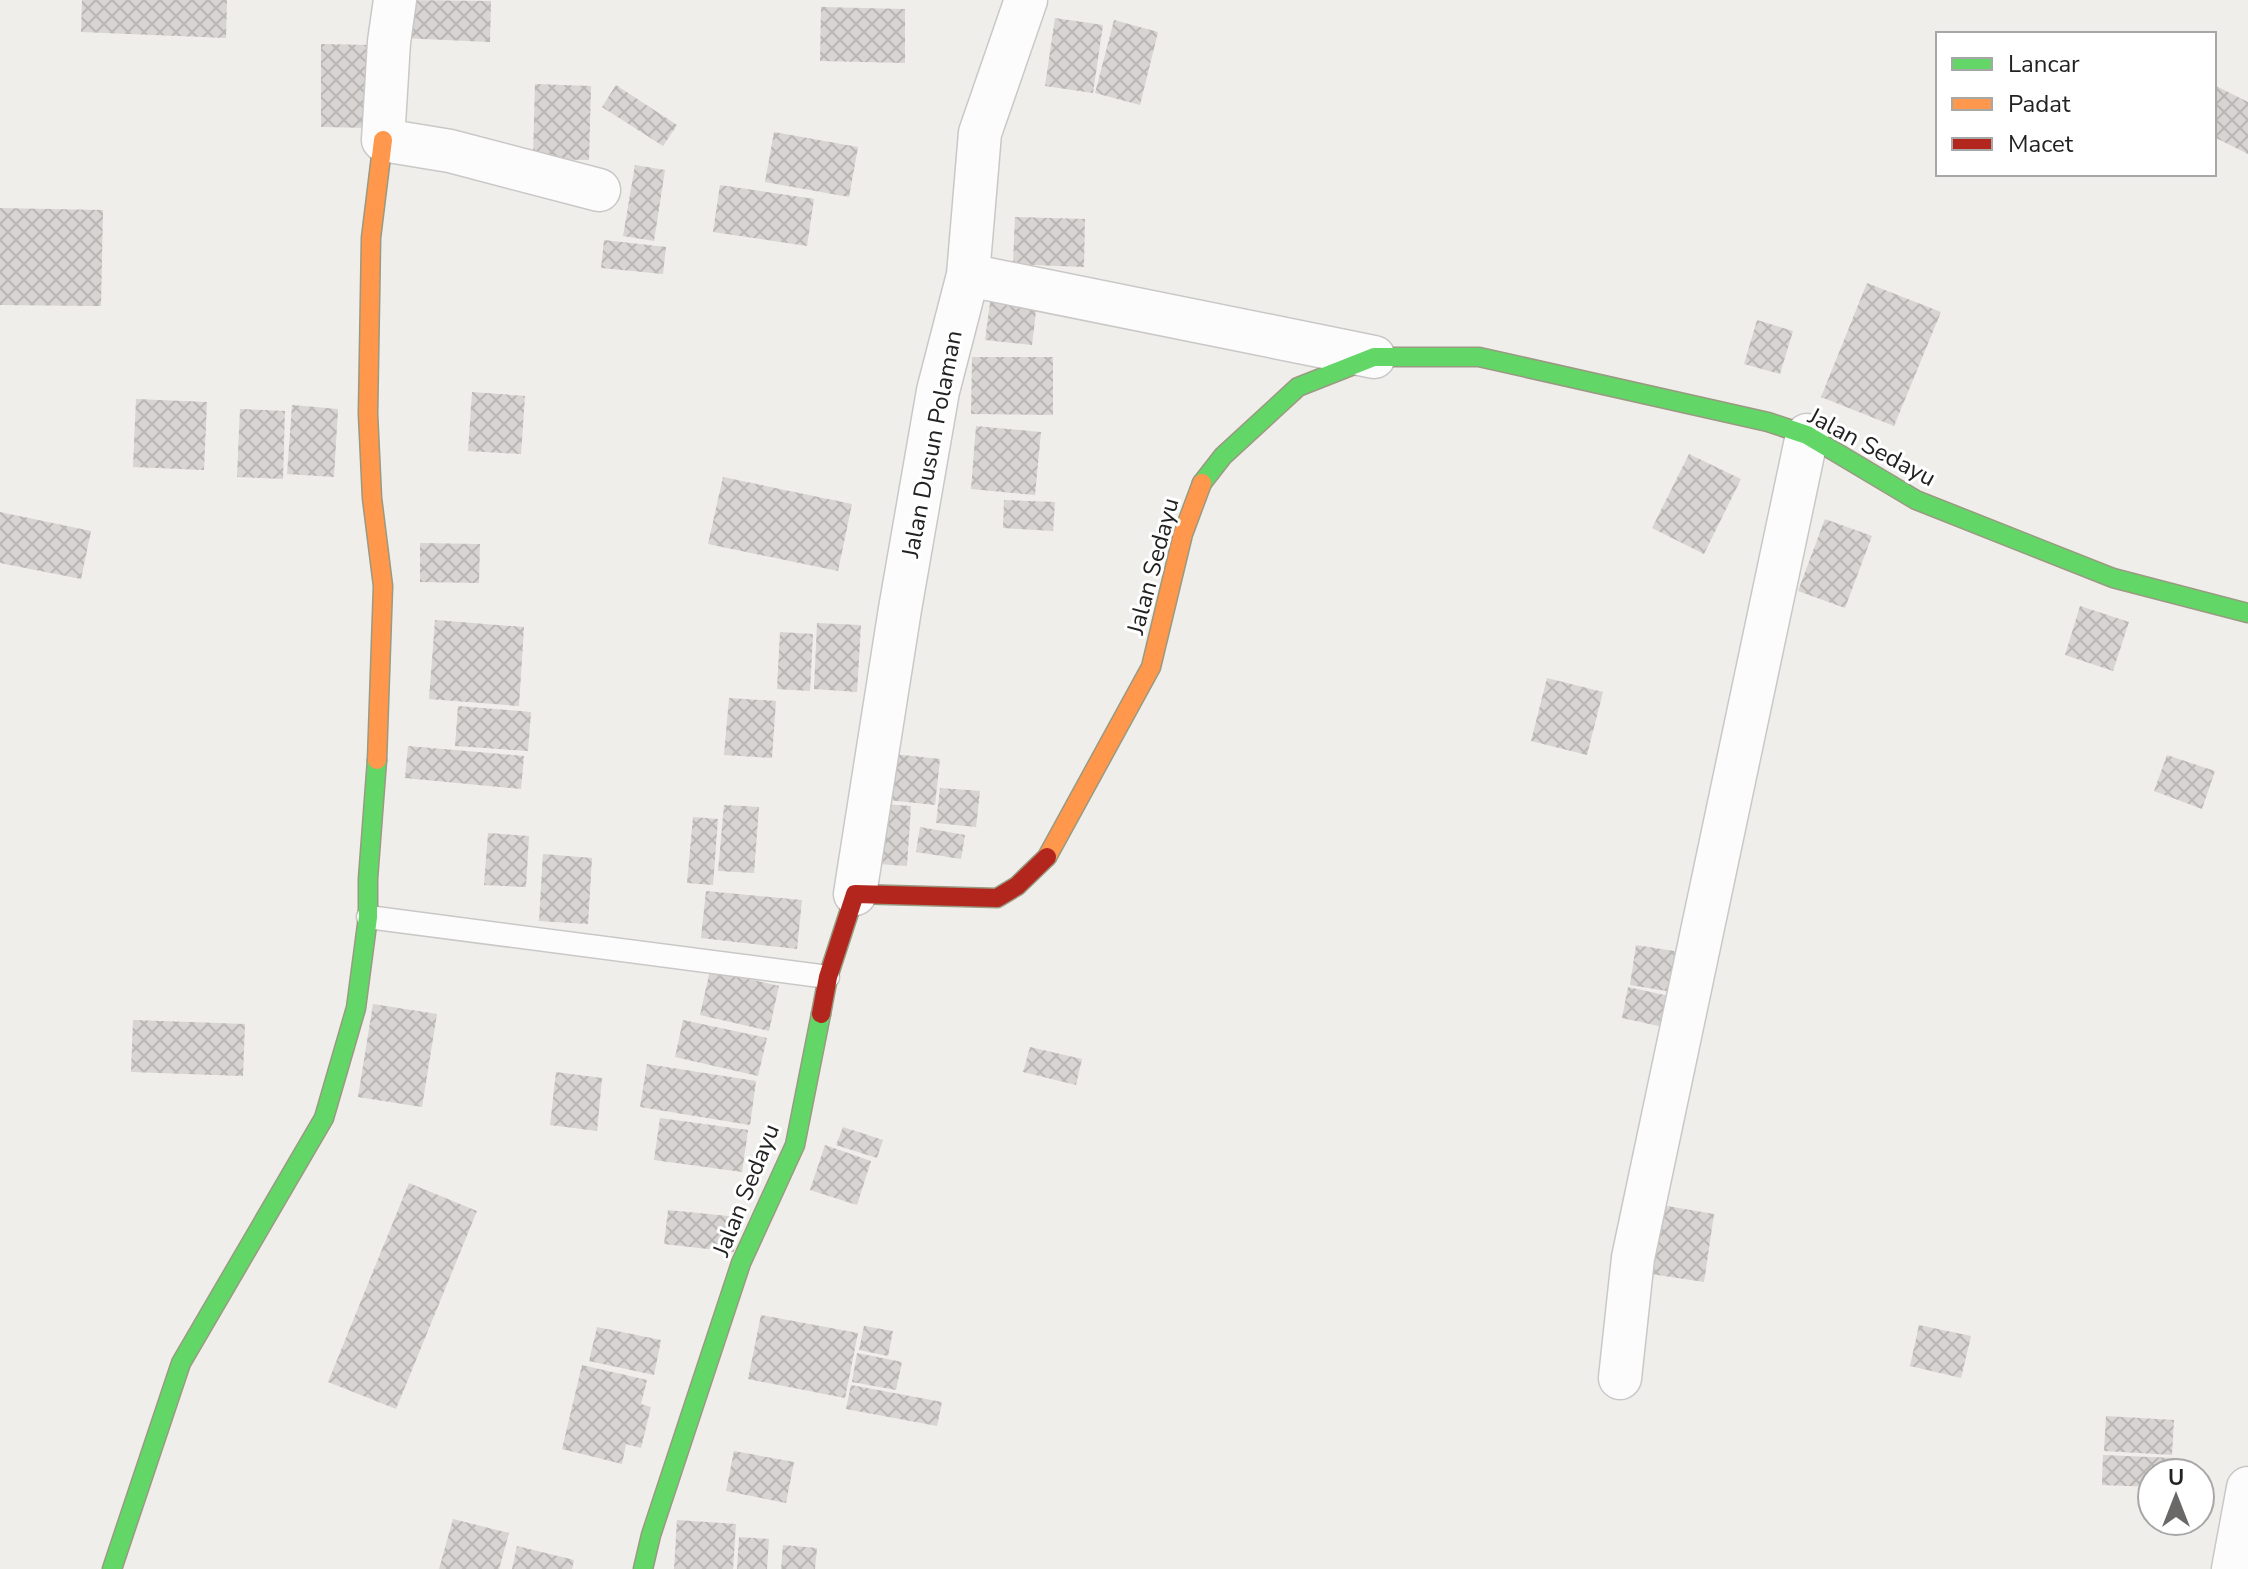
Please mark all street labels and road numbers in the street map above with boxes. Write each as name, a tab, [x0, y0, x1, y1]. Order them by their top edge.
street label: Jalan Dusun Polaman	[894, 328, 970, 561]
street label: Jalan Sedayu	[1802, 400, 1941, 494]
street label: Jalan Sedayu	[1119, 494, 1187, 639]
street label: Jalan Sedayu	[705, 1119, 787, 1262]

